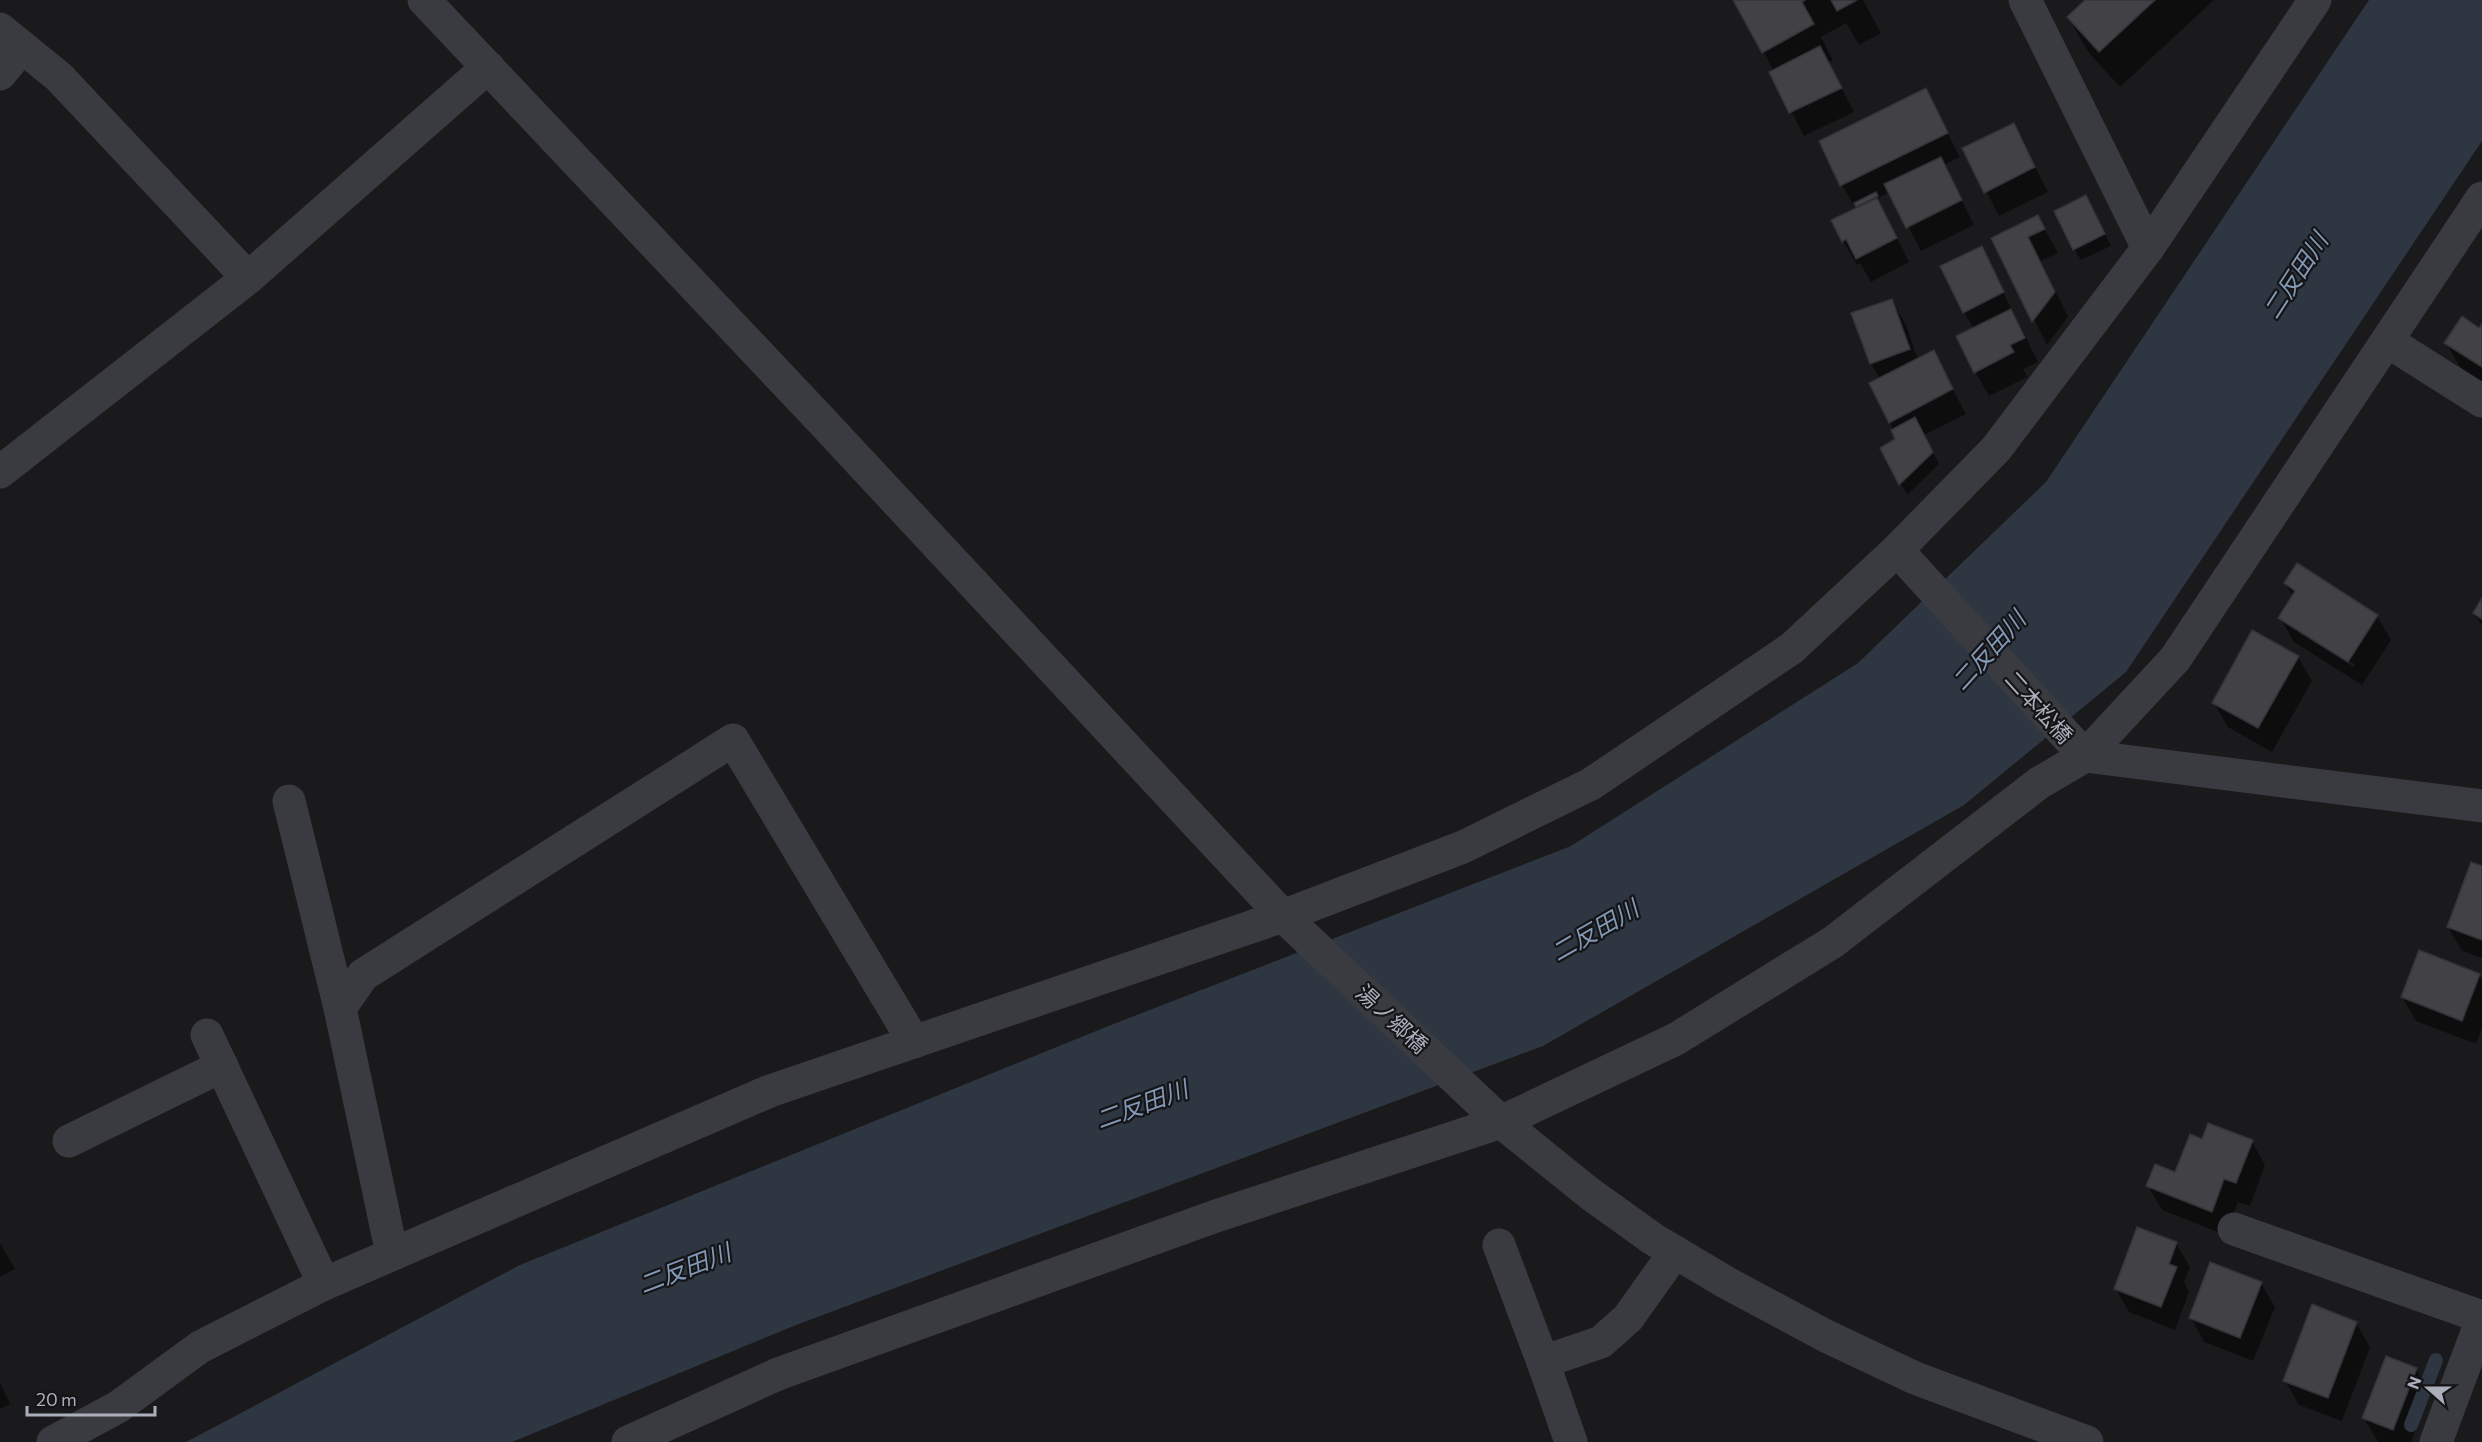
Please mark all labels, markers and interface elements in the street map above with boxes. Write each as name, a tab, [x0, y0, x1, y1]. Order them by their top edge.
water label: 二反田川	[2256, 225, 2335, 323]
water label: 二反田川	[1945, 602, 2033, 695]
street label: 二本松橋	[2000, 665, 2079, 748]
water label: 二反田川	[1545, 892, 1646, 966]
street label: 湯ノ郷橋	[1351, 979, 1434, 1059]
water label: 二反田川	[1091, 1073, 1194, 1134]
water label: 二反田川	[634, 1236, 737, 1298]
north arrow	[2398, 1358, 2458, 1418]
text: N	[2403, 1373, 2425, 1391]
scale bar	[27, 1379, 154, 1417]
text: 20 m	[36, 1388, 77, 1410]

